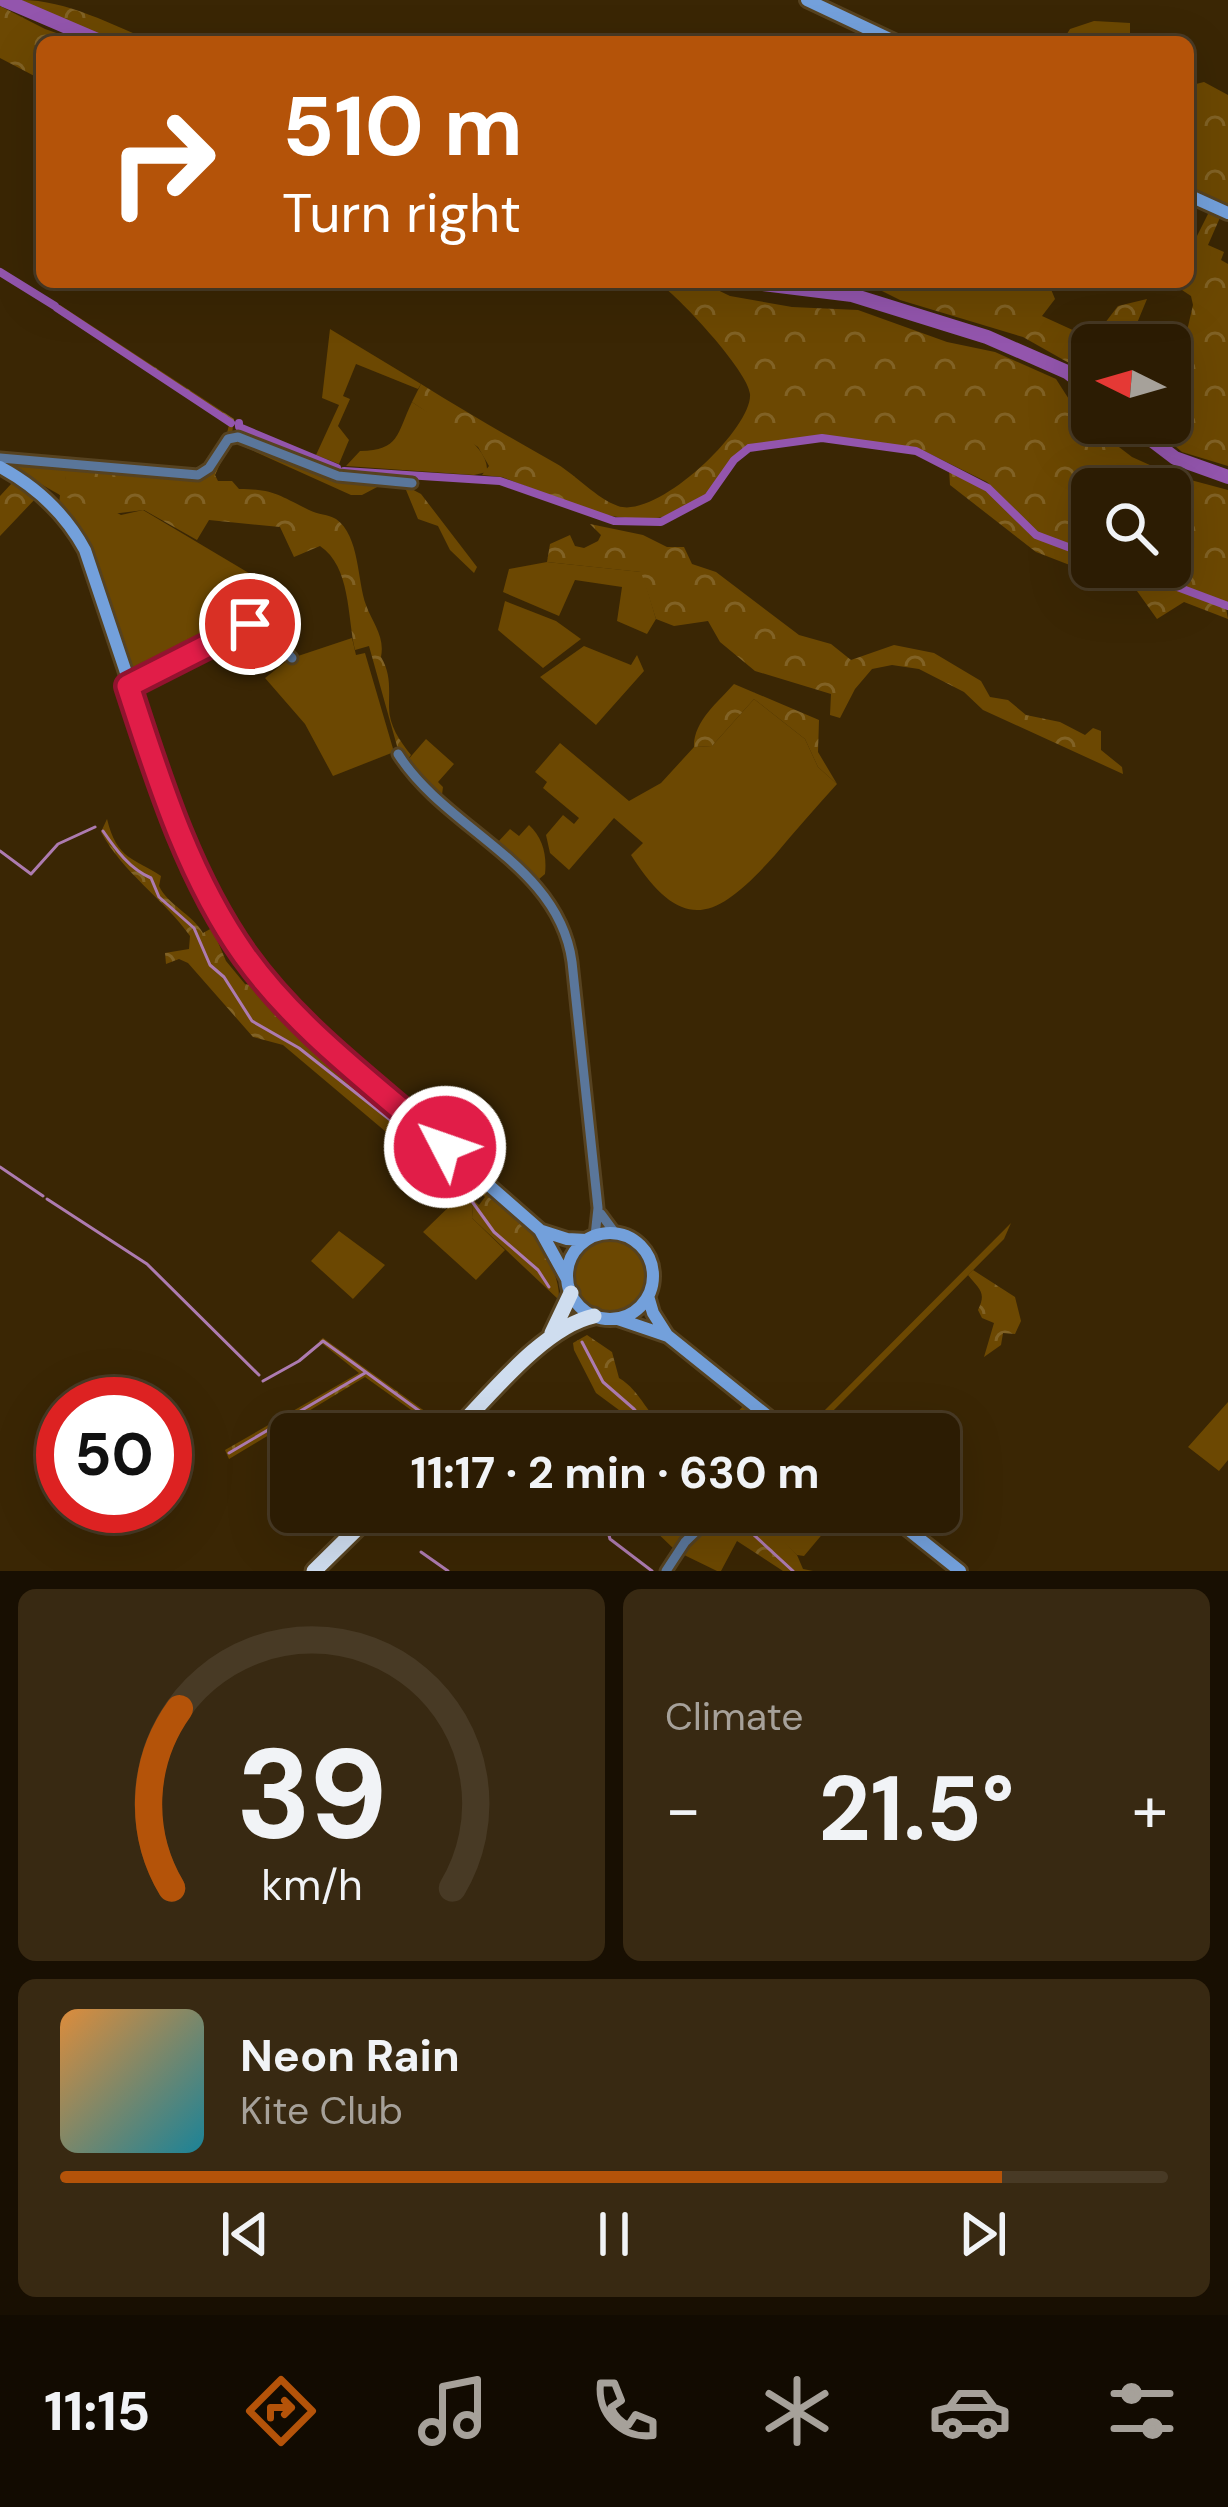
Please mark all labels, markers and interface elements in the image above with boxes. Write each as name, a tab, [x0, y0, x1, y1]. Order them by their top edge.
text: 510 m	[282, 72, 523, 181]
icon: right	[84, 84, 240, 240]
text: Turn right	[282, 178, 521, 249]
north arrow	[1071, 324, 1191, 444]
map controls	[1071, 324, 1191, 588]
button: search	[1071, 468, 1191, 588]
pin	[199, 573, 301, 675]
icon: arrive	[217, 591, 283, 657]
position arrow	[382, 1084, 508, 1210]
speed limit sign: 50	[36, 1377, 192, 1533]
text: 11:17 · 2 min · 630 m	[411, 1443, 819, 1502]
text: Climate	[665, 1691, 803, 1742]
text: 39	[236, 1713, 387, 1876]
text: 21.5°	[818, 1751, 1015, 1868]
text: −	[665, 1767, 701, 1852]
text: +	[1132, 1767, 1168, 1852]
text: km/h	[261, 1857, 362, 1913]
text: Neon Rain	[240, 2026, 460, 2085]
text: Kite Club	[240, 2085, 403, 2136]
icon: previous	[212, 2201, 278, 2267]
icon: pause	[581, 2201, 647, 2267]
icon: next	[950, 2201, 1016, 2267]
icon: directions	[239, 2369, 323, 2453]
icon: music	[411, 2369, 495, 2453]
icon: phone	[583, 2369, 667, 2453]
icon: climate	[755, 2369, 839, 2453]
icon: car	[928, 2369, 1012, 2453]
icon: filters	[1100, 2369, 1184, 2453]
text: 11:15	[44, 2376, 150, 2447]

